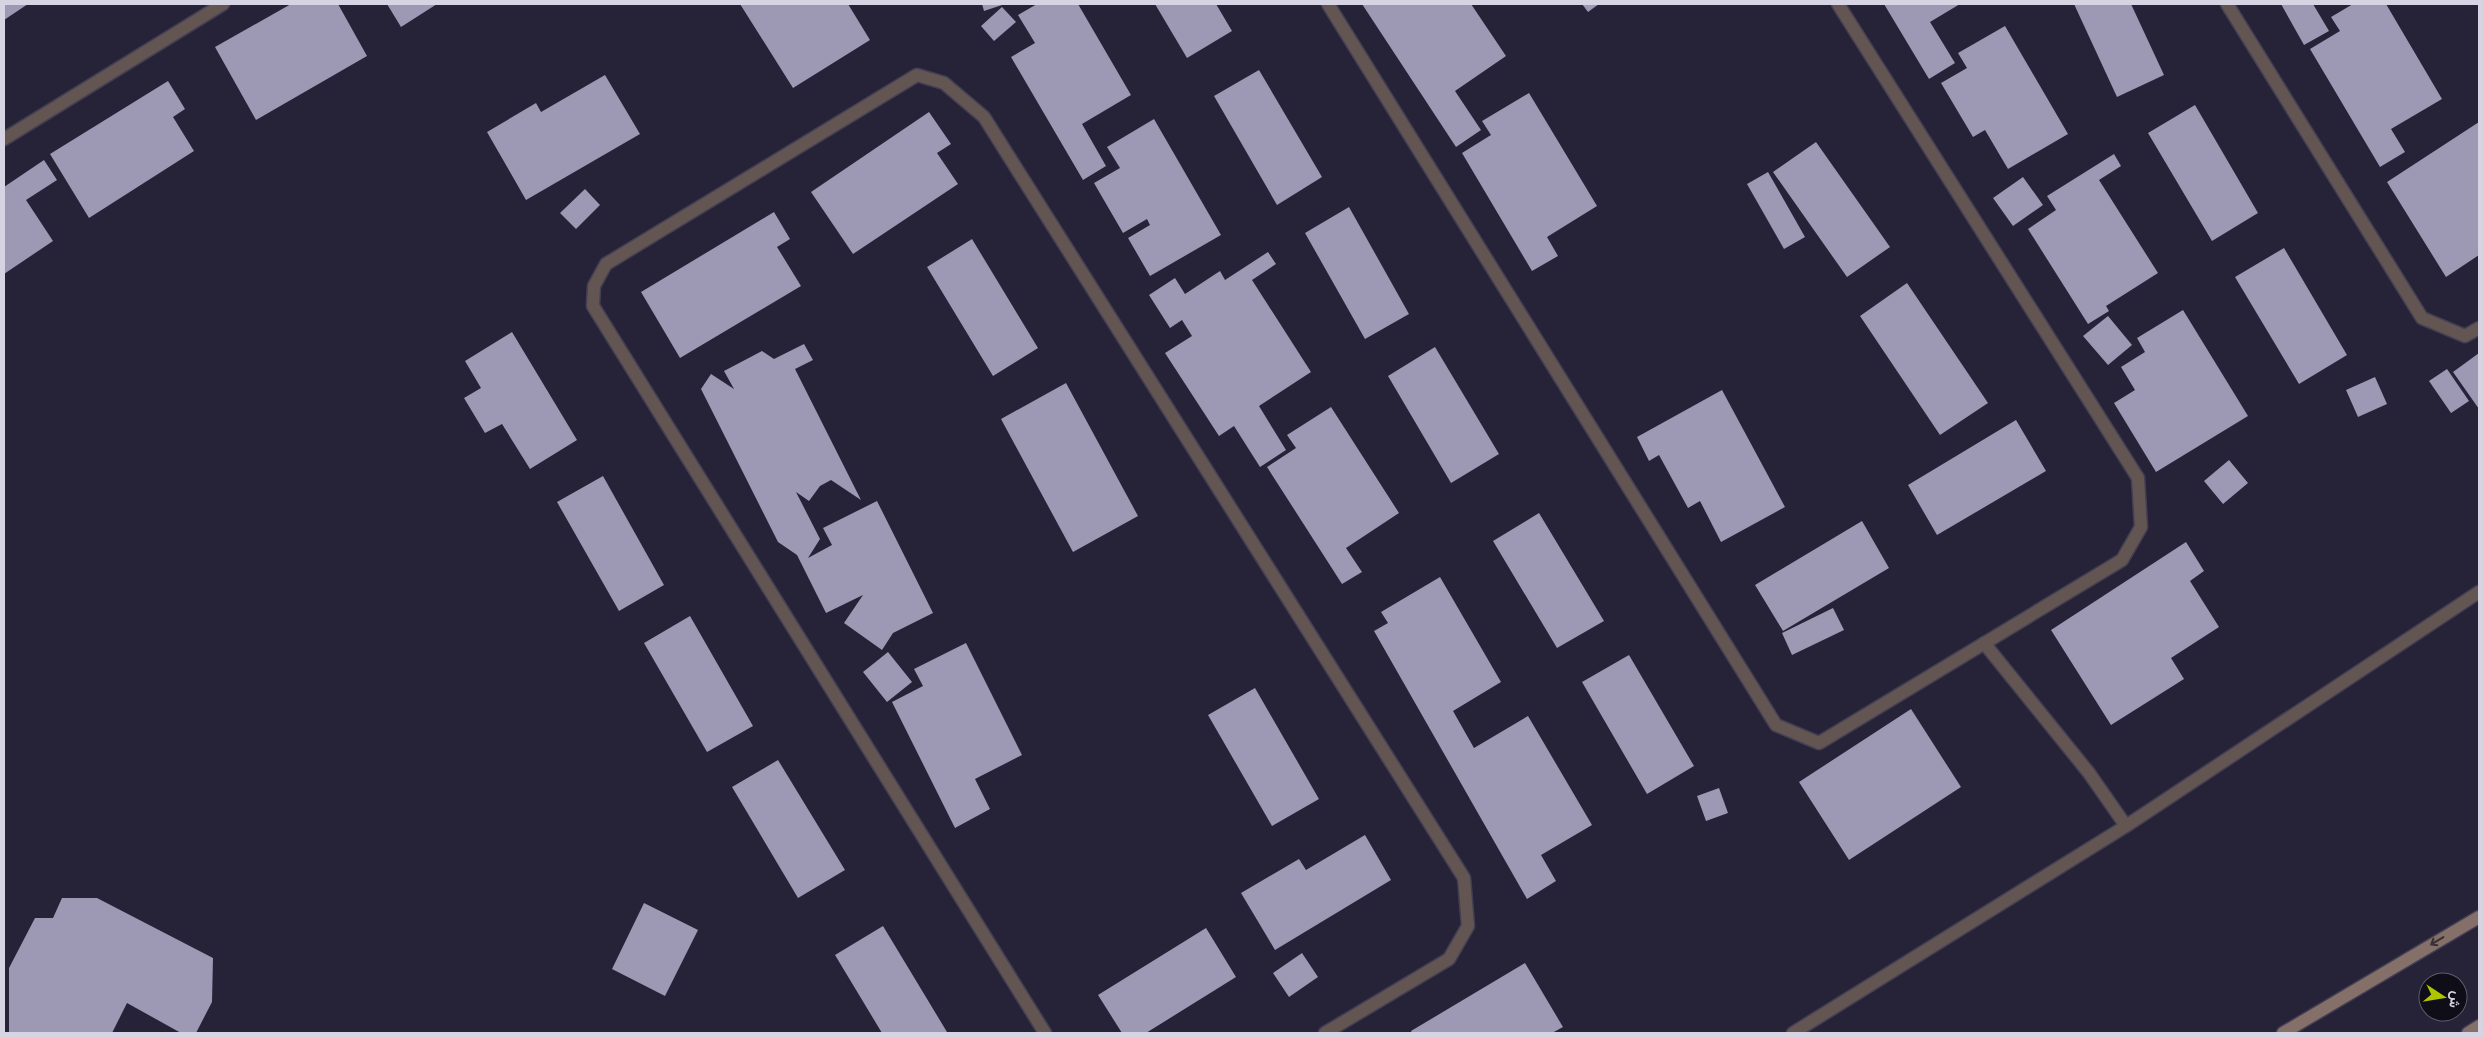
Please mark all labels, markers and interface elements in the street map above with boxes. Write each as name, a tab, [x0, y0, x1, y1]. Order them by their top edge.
one-way arrow	[2431, 937, 2445, 947]
north arrow	[2418, 972, 2468, 1022]
text: ش	[2445, 990, 2466, 1010]

